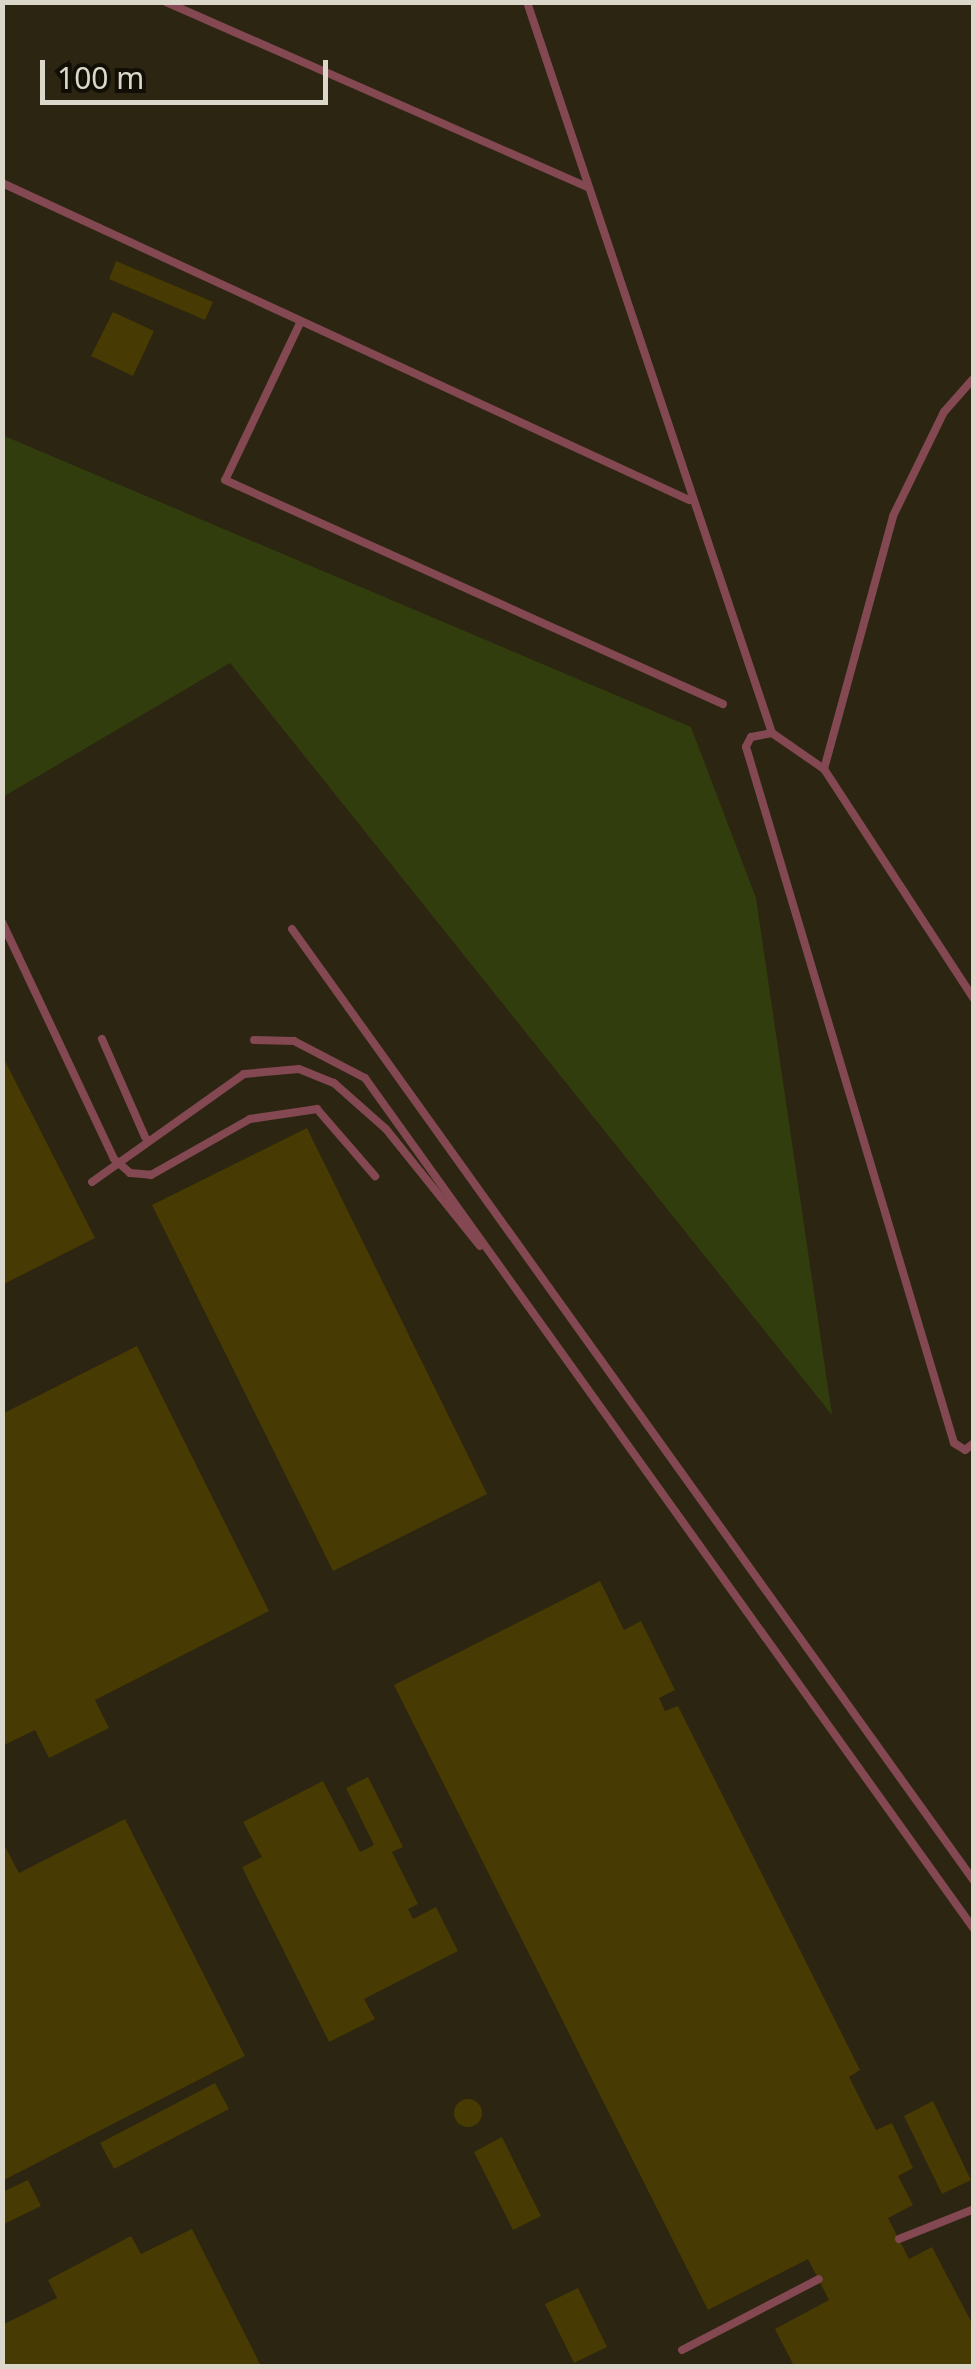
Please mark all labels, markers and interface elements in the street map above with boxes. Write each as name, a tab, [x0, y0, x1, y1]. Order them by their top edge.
scale bar	[45, 40, 332, 102]
text: 100 m	[57, 57, 144, 98]

